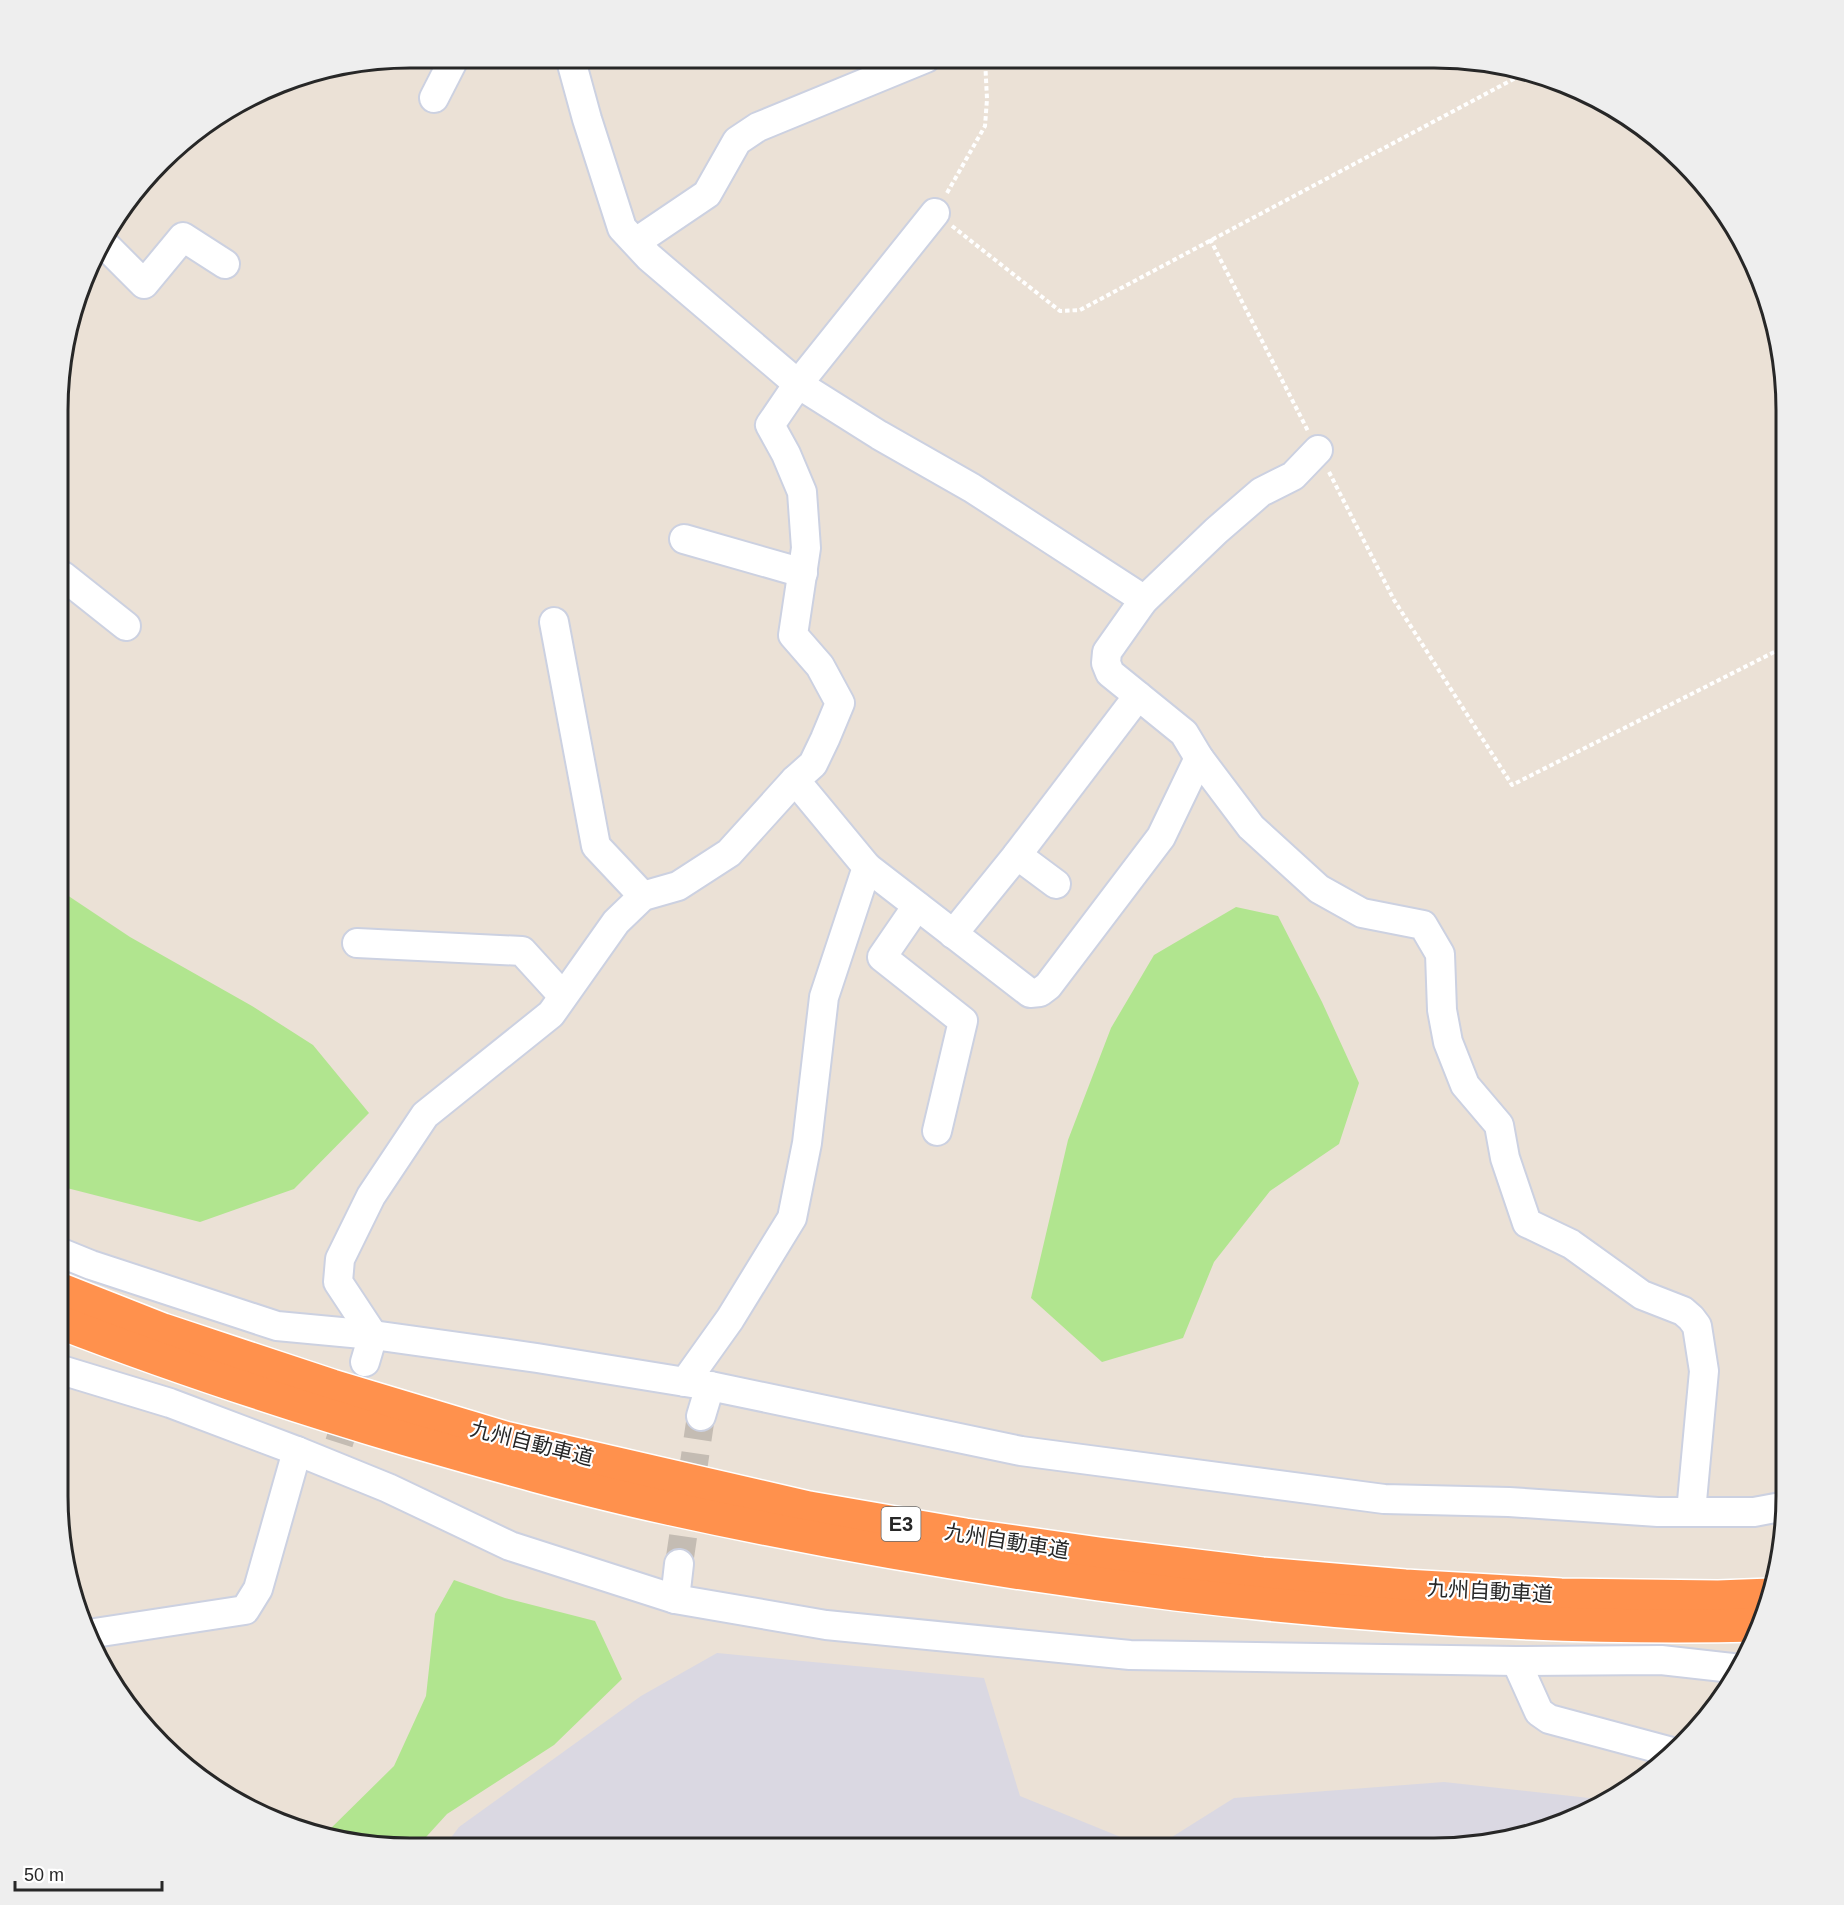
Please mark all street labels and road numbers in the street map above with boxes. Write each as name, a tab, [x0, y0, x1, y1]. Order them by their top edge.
street label: 九州自動車道	[468, 1417, 596, 1469]
road number: E3	[882, 1507, 920, 1541]
street label: 九州自動車道	[943, 1520, 1071, 1562]
street label: 九州自動車道	[1426, 1576, 1554, 1606]

